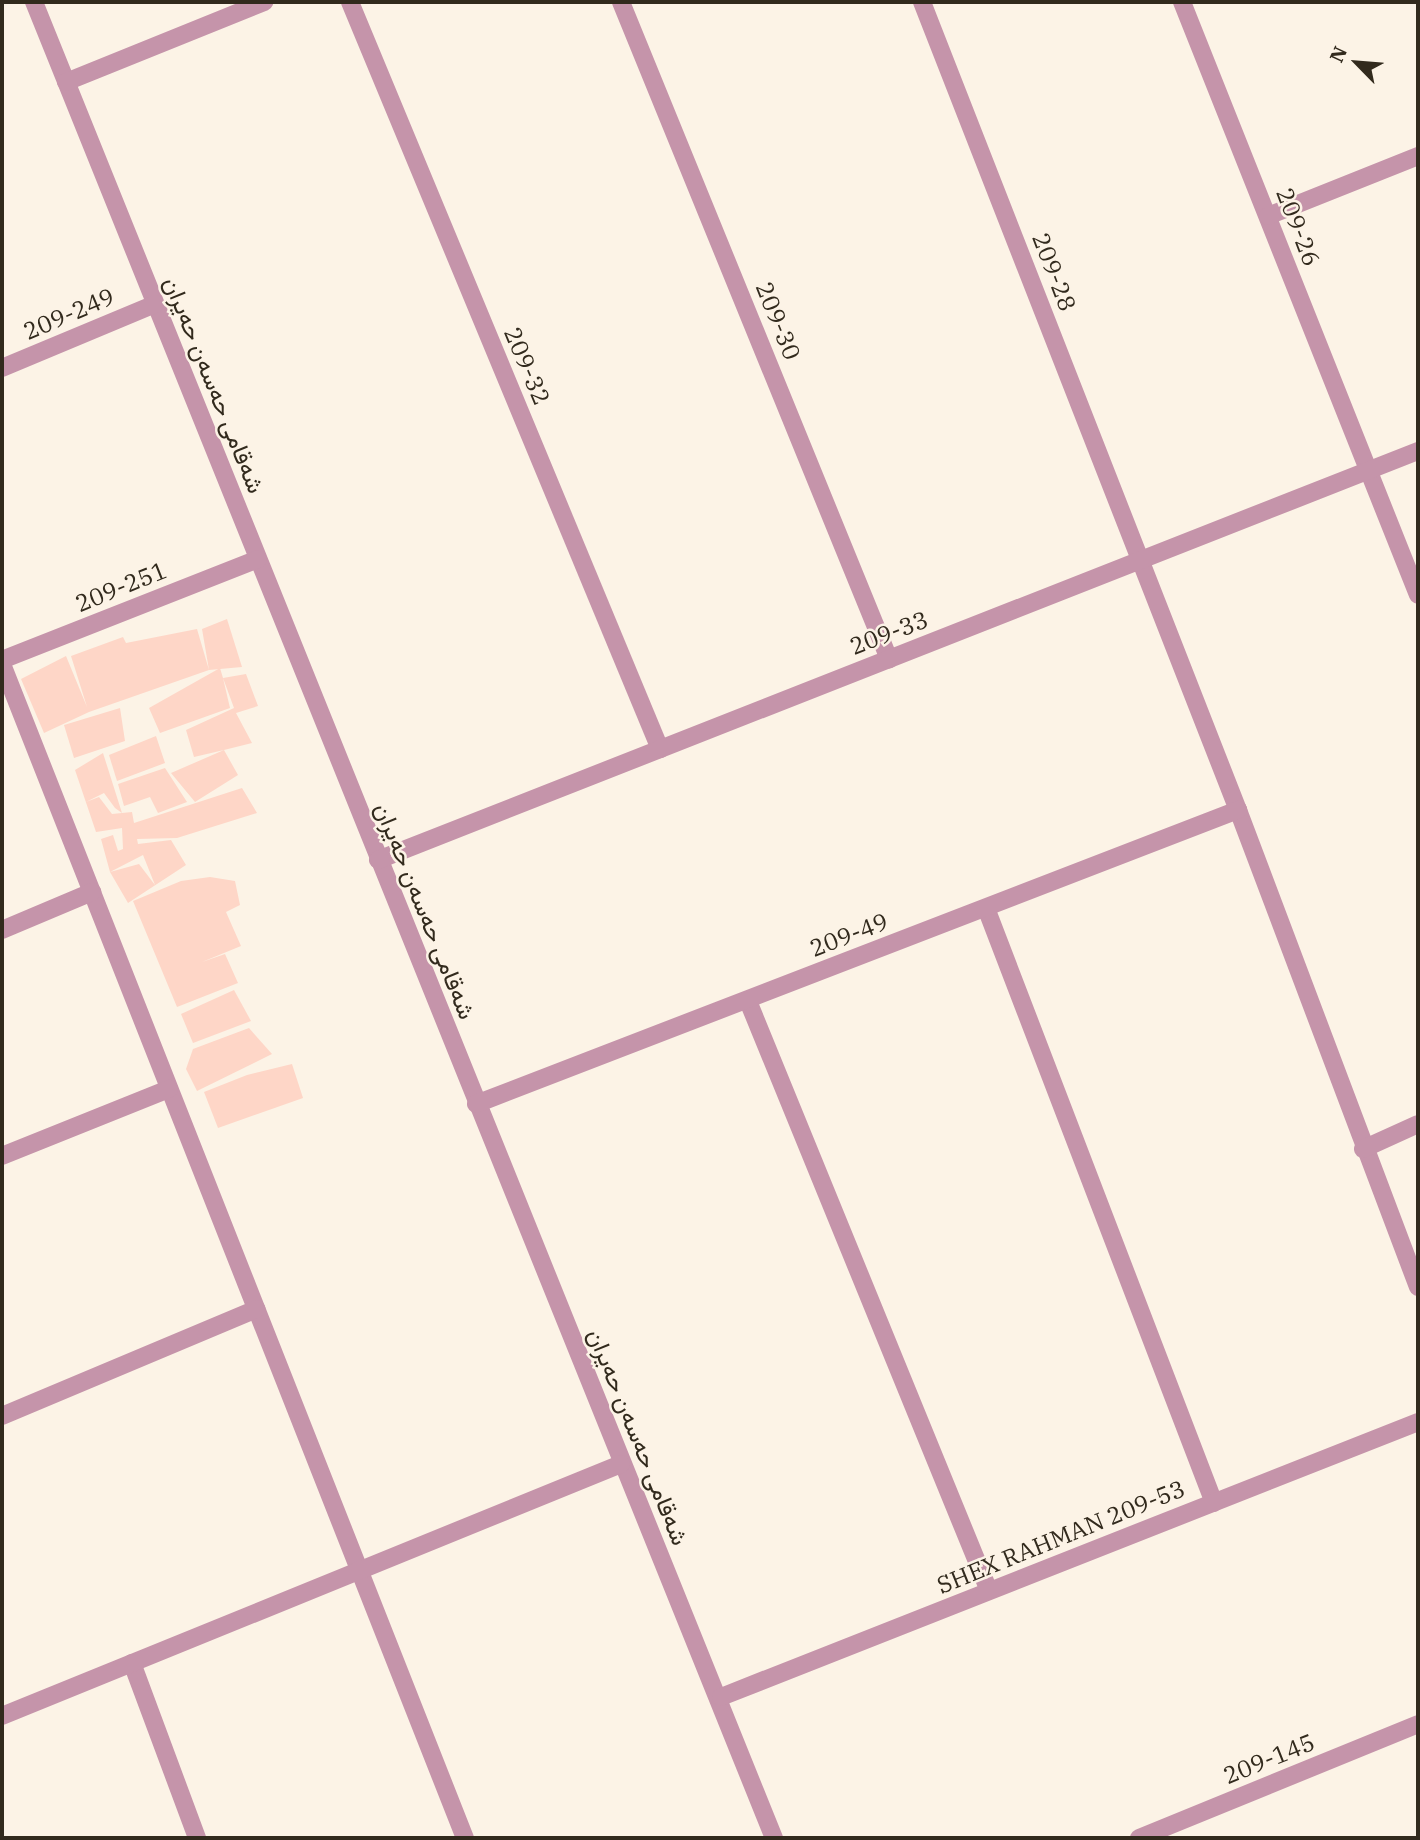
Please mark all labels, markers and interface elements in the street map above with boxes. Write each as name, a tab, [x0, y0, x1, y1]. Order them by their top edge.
north arrow	[1322, 28, 1392, 98]
text: N	[1324, 42, 1352, 66]
street label: 209-26	[1270, 184, 1326, 270]
street label: 209-28	[1026, 229, 1082, 315]
street label: شەقامی حەسەن حەیران	[157, 273, 271, 497]
street label: 209-30	[749, 278, 807, 364]
street label: 209-249	[19, 282, 119, 346]
street label: 209-32	[498, 323, 556, 409]
street label: 209-251	[71, 556, 171, 618]
street label: 209-33	[846, 605, 932, 661]
street label: شەقامی حەسەن حەیران	[368, 799, 482, 1023]
street label: 209-49	[806, 907, 892, 963]
street label: شەقامی حەسەن حەیران	[581, 1325, 695, 1549]
street label: SHEX RAHMAN 209-53	[933, 1474, 1189, 1600]
street label: 209-145	[1219, 1728, 1319, 1790]

